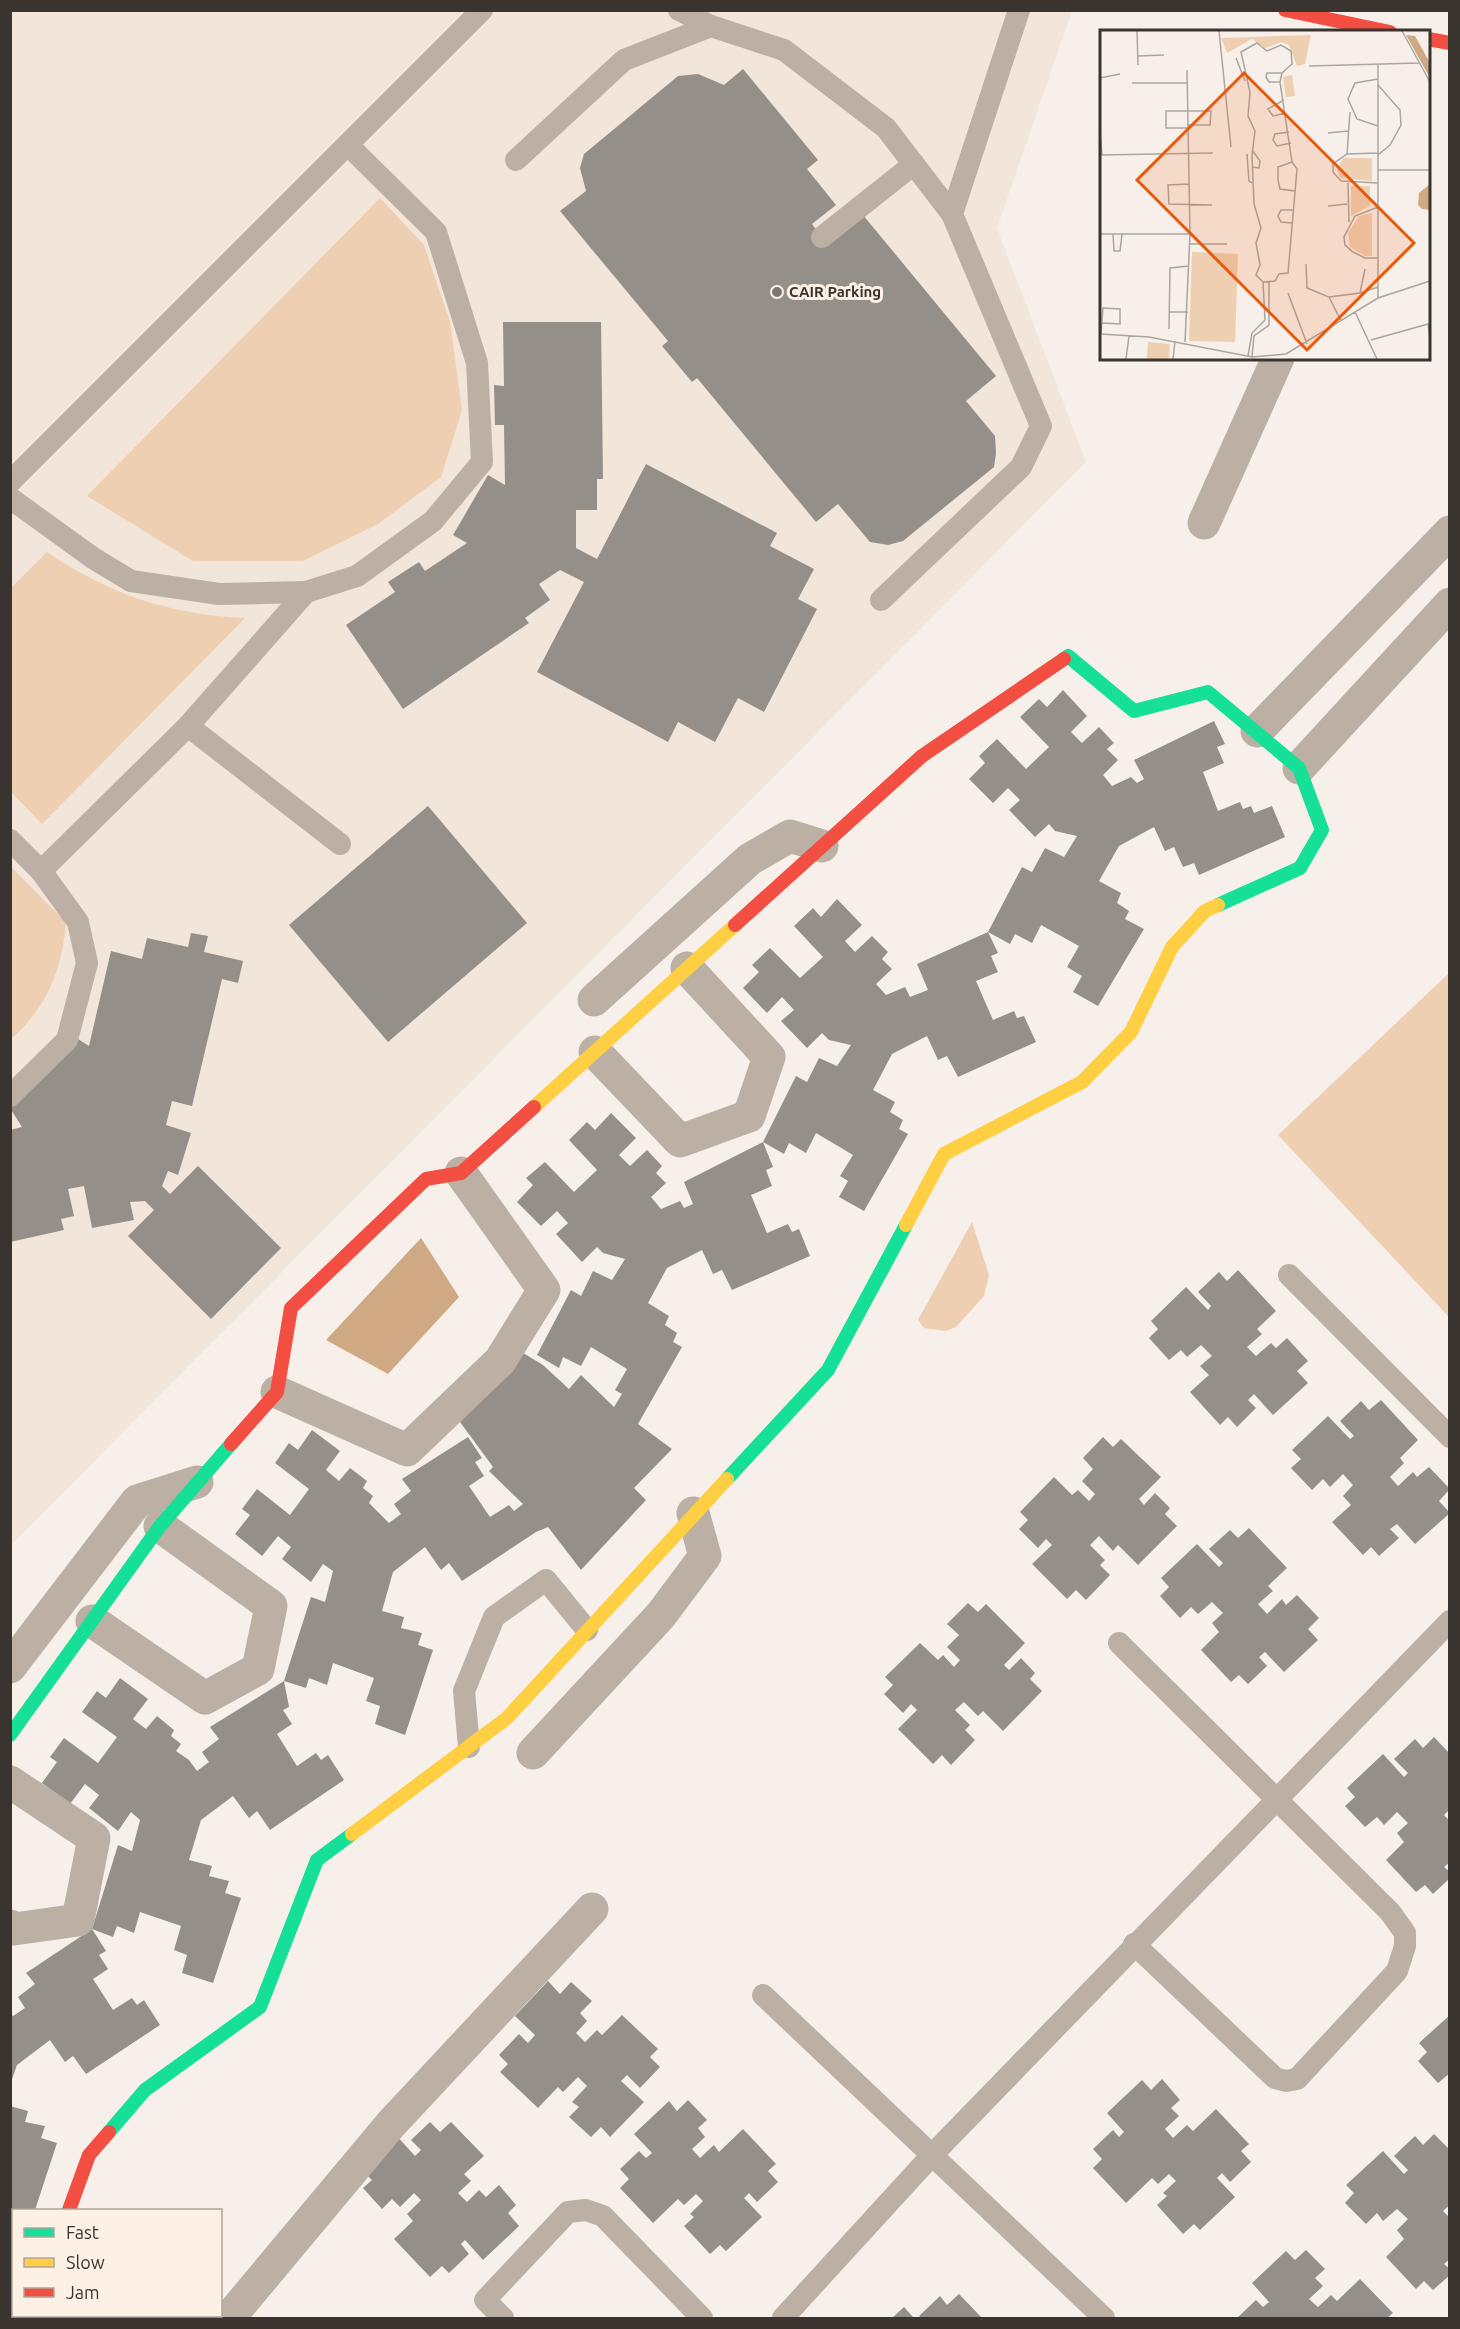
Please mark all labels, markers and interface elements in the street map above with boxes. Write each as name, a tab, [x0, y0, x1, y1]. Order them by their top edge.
inset map	[1100, 30, 1430, 360]
place label: CAIR Parking	[789, 283, 881, 300]
marker: CAIR Parking	[770, 285, 784, 299]
legend	[12, 2209, 222, 2317]
text: Fast	[66, 2222, 99, 2242]
text: Slow	[66, 2252, 105, 2272]
text: Jam	[66, 2282, 100, 2302]

